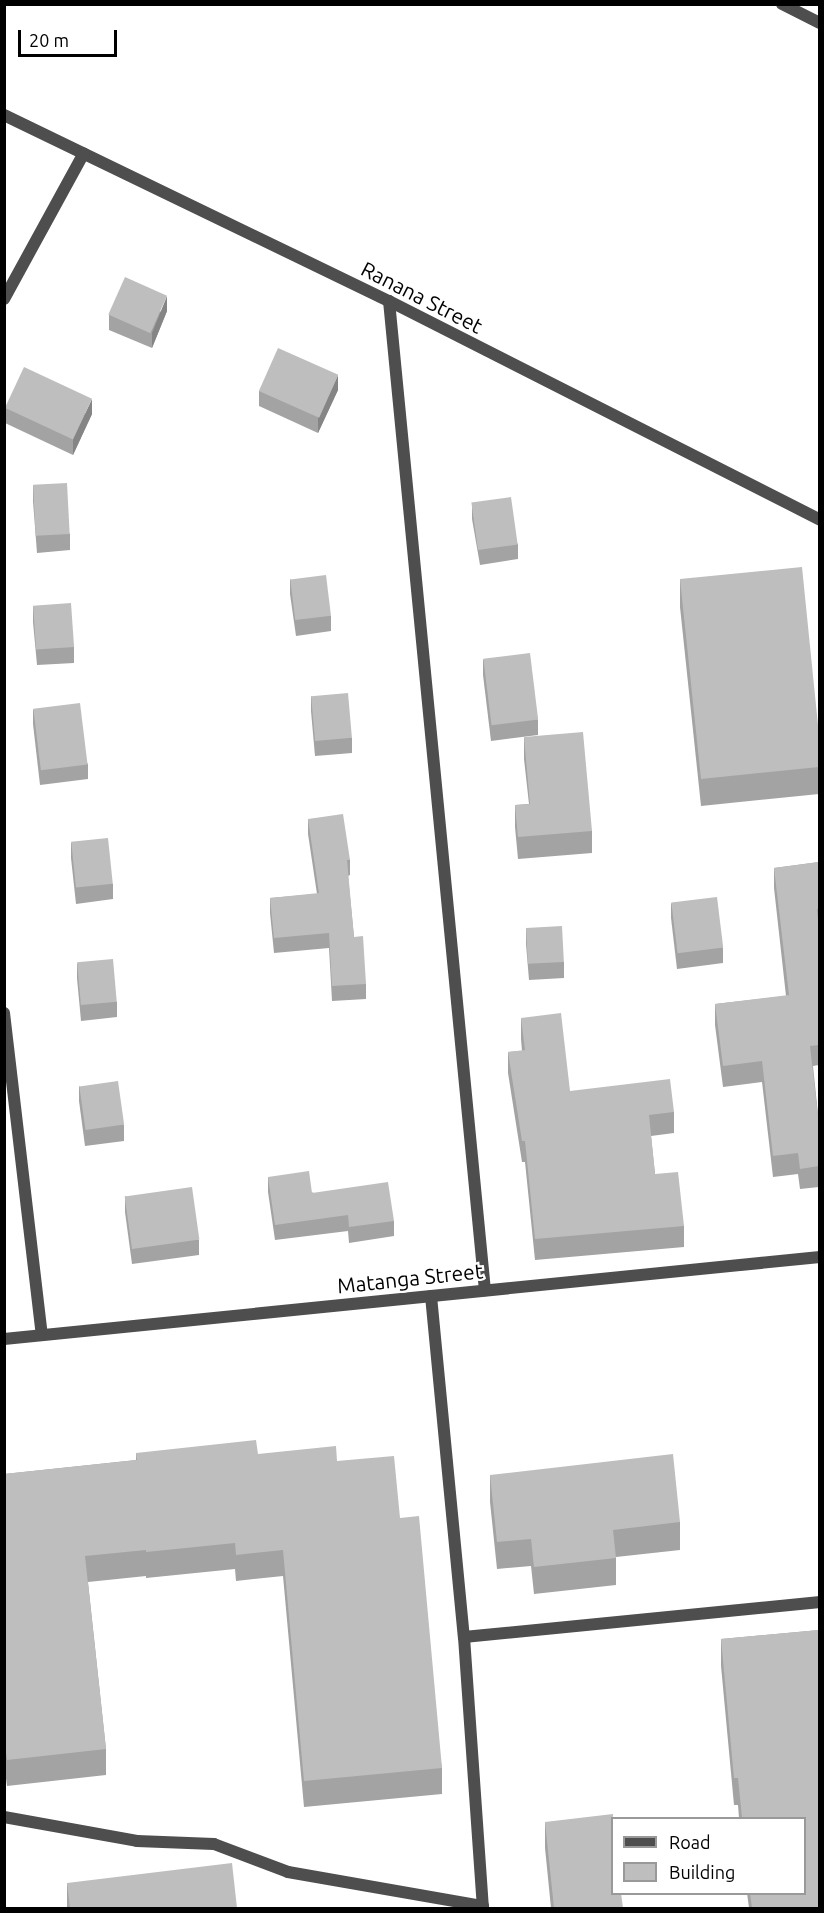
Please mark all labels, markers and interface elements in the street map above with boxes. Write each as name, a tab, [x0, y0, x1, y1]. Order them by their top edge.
scale bar	[21, 18, 120, 56]
text: 20 m	[29, 30, 69, 50]
street label: Ranana Street	[357, 256, 487, 338]
street label: Matanga Street	[336, 1258, 484, 1298]
legend	[611, 1817, 806, 1895]
text: Road	[669, 1832, 711, 1852]
text: Building	[669, 1862, 735, 1882]

